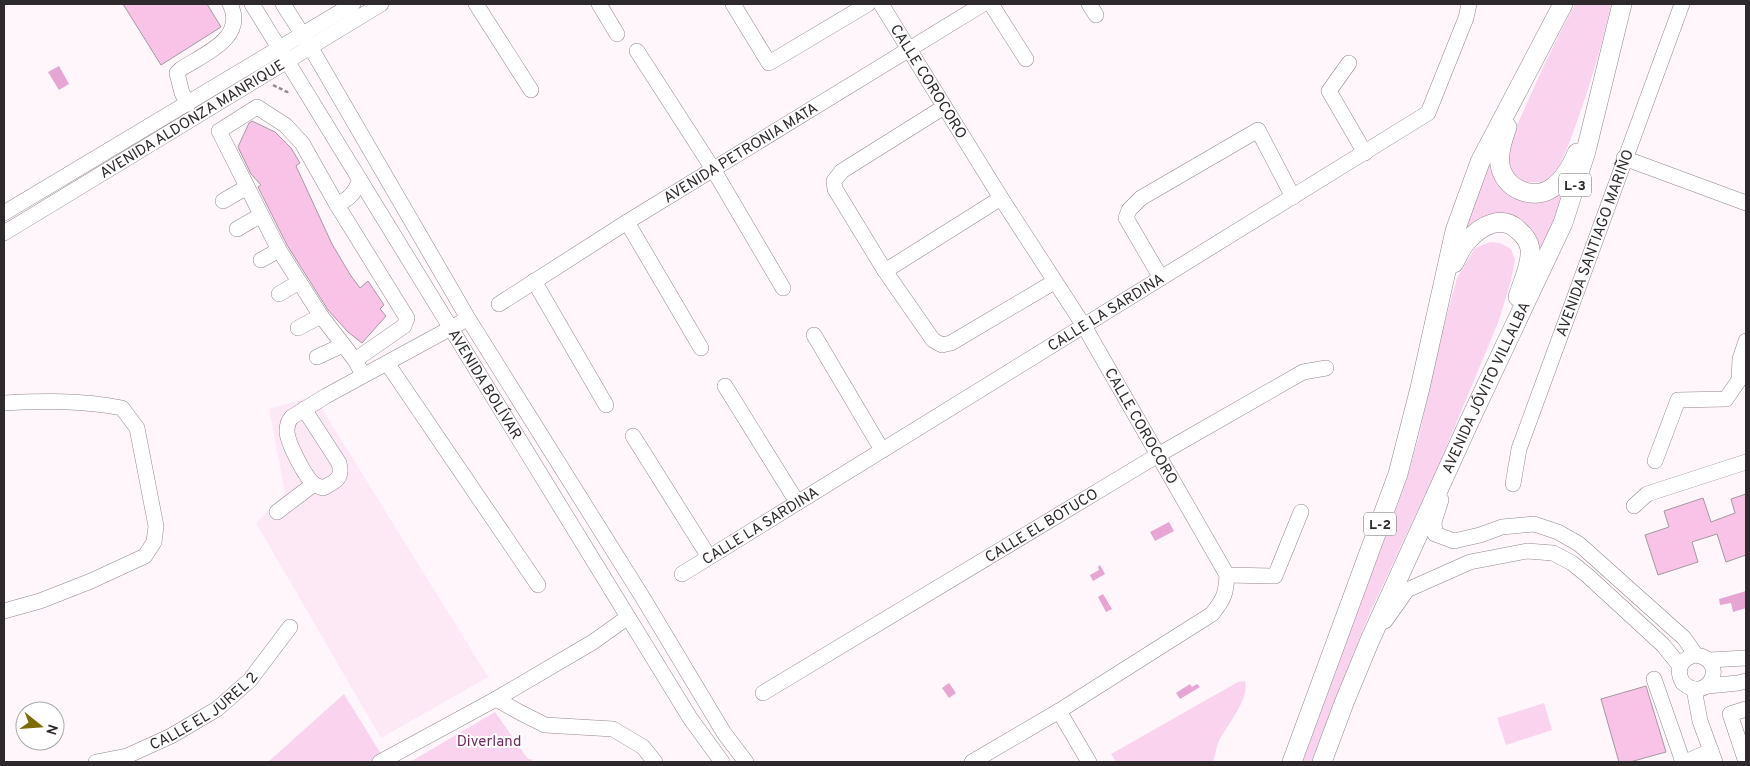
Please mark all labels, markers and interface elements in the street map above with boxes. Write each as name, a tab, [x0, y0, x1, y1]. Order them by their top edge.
street label: CALLE COROCORO	[885, 21, 970, 143]
street label: AVENIDA ALDONZA MANRIQUE	[97, 57, 289, 184]
street label: AVENIDA PETRONIA MATA	[660, 99, 822, 208]
street label: AVENIDA SANTIAGO MARIÑO	[1553, 147, 1639, 340]
road number: L-3	[1559, 174, 1591, 196]
street label: CALLE LA SARDINA	[1045, 270, 1168, 357]
street label: AVENIDA JÓVITO VILLALBA	[1439, 299, 1536, 477]
street label: AVENIDA BOLÍVAR	[443, 326, 525, 444]
street label: CALLE COROCORO	[1099, 365, 1181, 488]
street label: CALLE LA SARDINA	[699, 484, 823, 570]
street label: CALLE EL BOTUCO	[982, 485, 1102, 568]
road number: L-2	[1364, 512, 1396, 536]
street label: CALLE EL JUREL 2	[147, 669, 263, 755]
north arrow	[15, 701, 65, 751]
text: N	[41, 722, 61, 737]
park label: Diverland	[457, 733, 521, 752]

